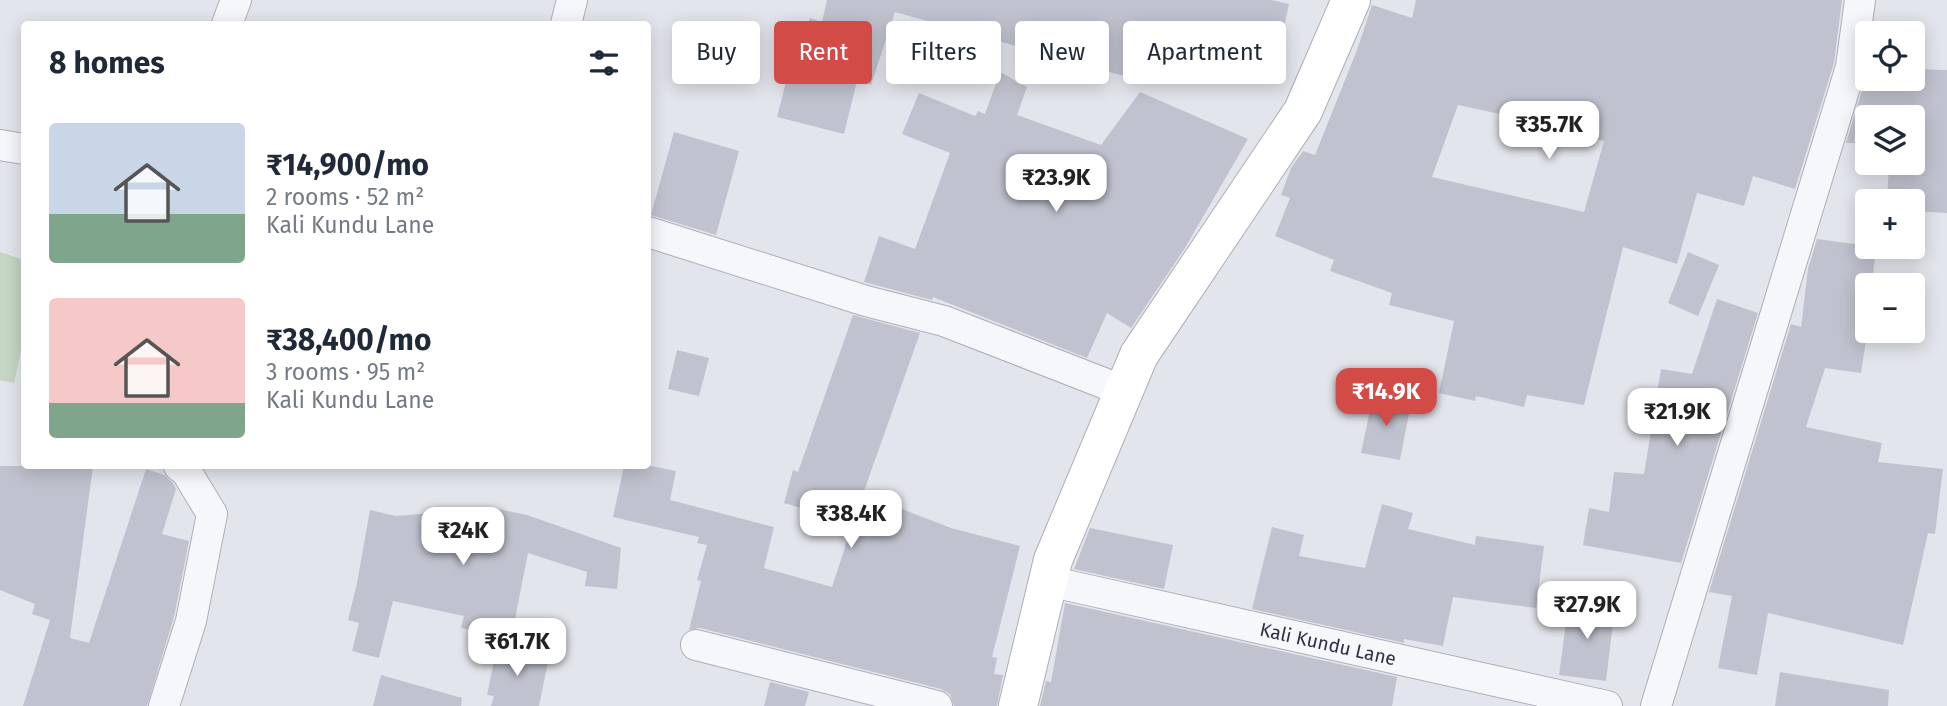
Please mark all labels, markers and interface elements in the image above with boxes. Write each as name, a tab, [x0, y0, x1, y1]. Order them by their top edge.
chip: Buy	[672, 21, 760, 84]
chip: Rent	[774, 21, 872, 84]
chip: Filters	[886, 21, 1001, 84]
chip: New	[1015, 21, 1109, 84]
chip: Apartment	[1123, 21, 1286, 84]
map controls	[1855, 21, 1925, 343]
button: locate	[1855, 21, 1925, 91]
icon: filters	[585, 44, 623, 82]
text: 8 homes	[49, 45, 165, 81]
pin: ₹35.7K	[1492, 102, 1606, 161]
button: layers	[1855, 105, 1925, 175]
text: ₹35.7K	[1515, 110, 1583, 138]
text: ₹14,900/mo	[266, 147, 429, 183]
icon: home	[105, 151, 189, 235]
pin: ₹23.9K	[999, 154, 1113, 214]
text: ₹23.9K	[1022, 163, 1090, 191]
text: 2 rooms · 52 m²	[266, 183, 424, 211]
button: +	[1855, 189, 1925, 259]
text: Kali Kundu Lane	[266, 211, 434, 239]
button: −	[1855, 273, 1925, 343]
text: ₹38,400/mo	[266, 322, 431, 358]
icon: home	[105, 326, 189, 410]
text: 3 rooms · 95 m²	[266, 358, 425, 386]
pin: ₹14.9K	[1329, 368, 1443, 428]
text: ₹14.9K	[1352, 377, 1420, 405]
text: Kali Kundu Lane	[266, 386, 434, 414]
pin: ₹21.9K	[1620, 388, 1734, 448]
text: ₹21.9K	[1644, 397, 1710, 425]
pin: ₹38.4K	[794, 490, 908, 550]
text: ₹38.4K	[816, 499, 886, 527]
pin: ₹24K	[422, 508, 504, 567]
text: ₹24K	[437, 516, 489, 544]
pin: ₹27.9K	[1530, 582, 1644, 641]
text: ₹27.9K	[1553, 590, 1621, 618]
pin: ₹61.7K	[460, 618, 574, 678]
street label: Kali Kundu Lane	[1258, 618, 1398, 671]
text: ₹61.7K	[484, 627, 550, 655]

